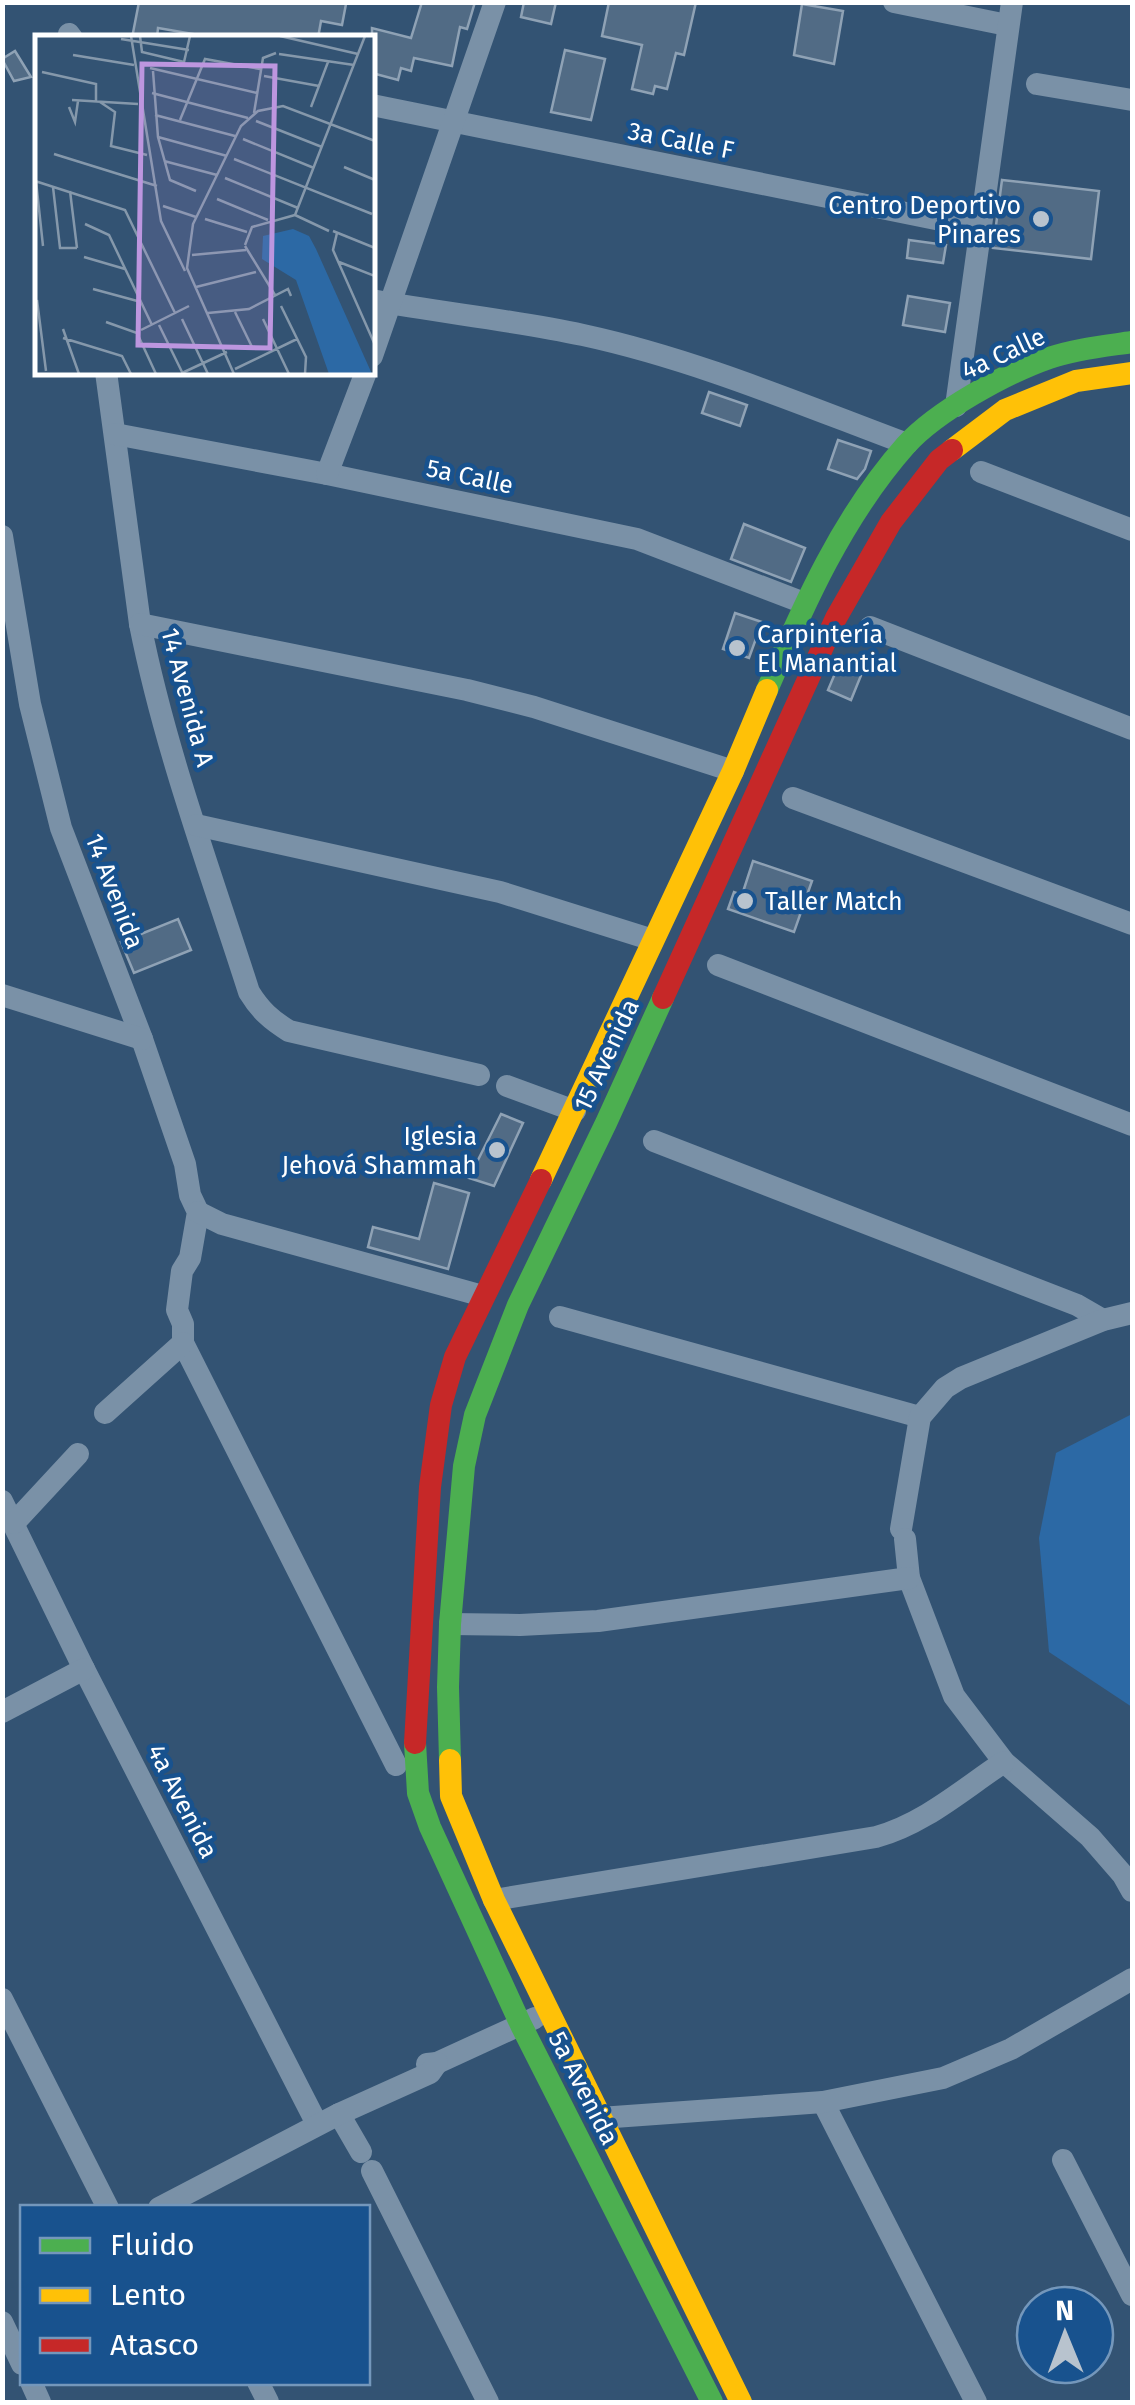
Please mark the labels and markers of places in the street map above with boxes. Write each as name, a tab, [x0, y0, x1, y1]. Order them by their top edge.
place label: Centro Deportivo Pinares	[828, 191, 1021, 250]
marker: Centro Deportivo Pinares	[1030, 208, 1052, 230]
place label: Carpintería El Manantial	[757, 620, 897, 679]
marker: Carpintería El Manantial	[726, 637, 748, 659]
place label: Taller Match	[765, 887, 903, 917]
marker: Taller Match	[734, 890, 756, 912]
place label: Iglesia Jehová Shammah	[281, 1122, 477, 1181]
marker: Iglesia Jehová Shammah	[486, 1139, 508, 1161]

